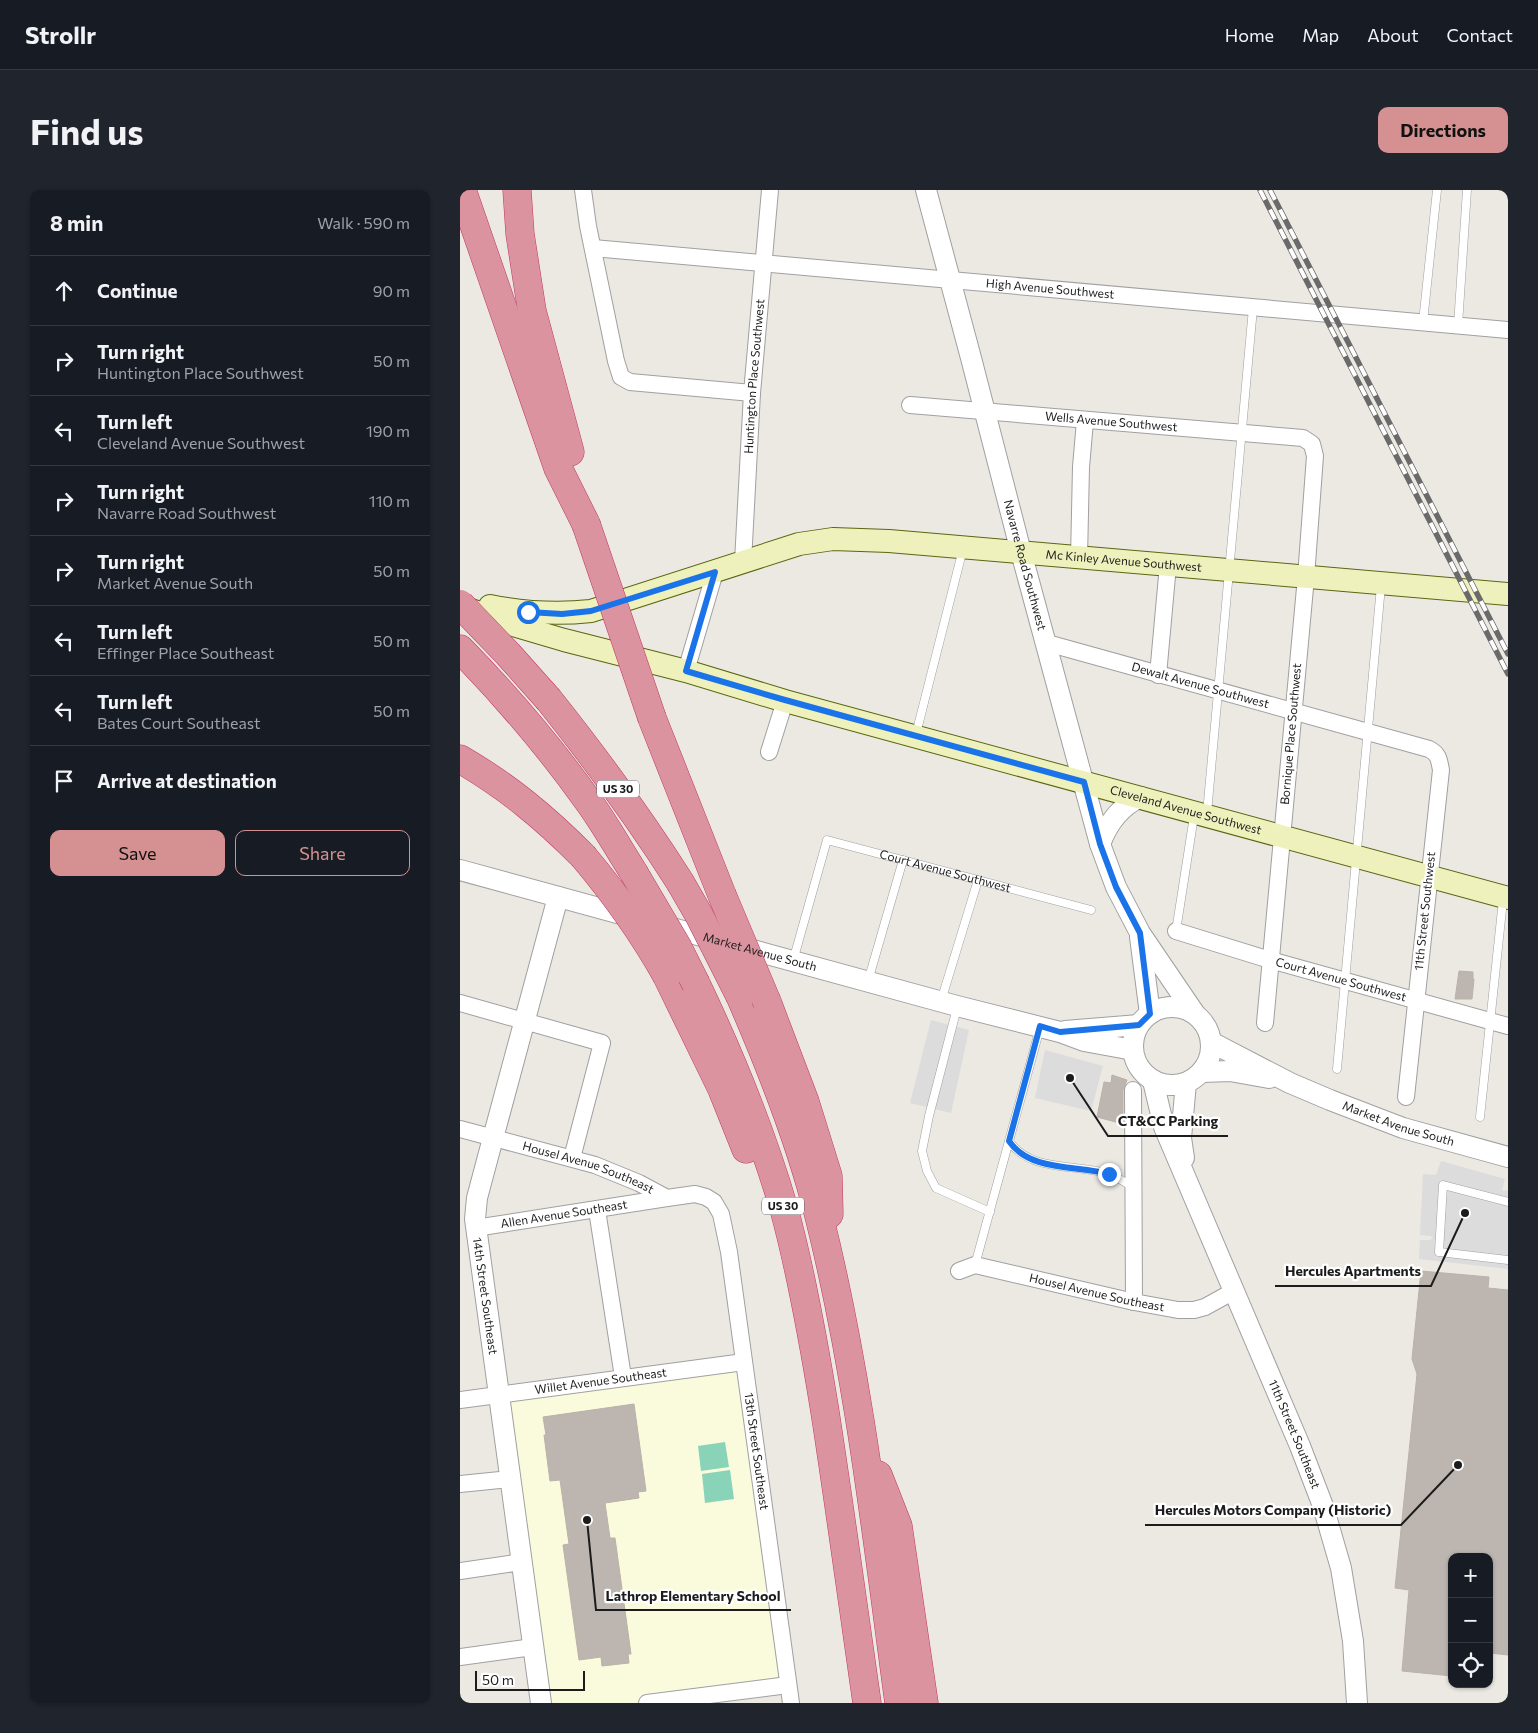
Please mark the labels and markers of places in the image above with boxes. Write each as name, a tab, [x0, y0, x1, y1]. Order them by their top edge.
callout: CT&CC Parking	[1108, 1107, 1228, 1136]
callout: Hercules Apartments	[1275, 1257, 1431, 1286]
callout: Hercules Motors Company (Historic)	[1145, 1496, 1401, 1525]
callout: Lathrop Elementary School	[596, 1581, 791, 1610]

